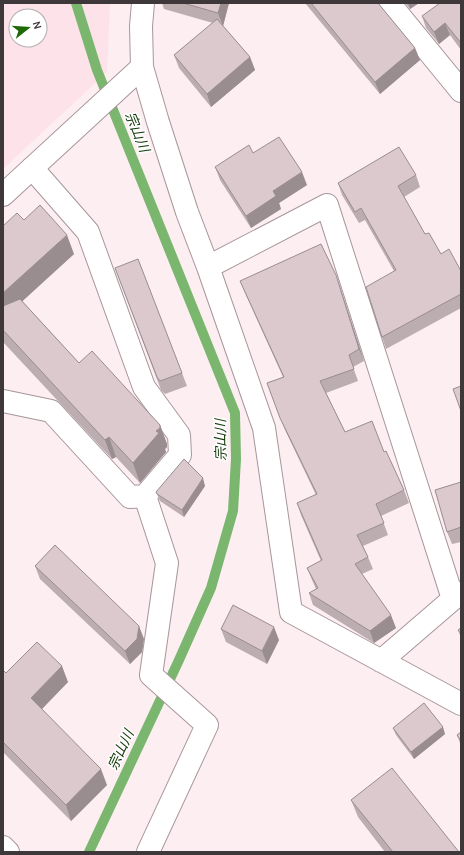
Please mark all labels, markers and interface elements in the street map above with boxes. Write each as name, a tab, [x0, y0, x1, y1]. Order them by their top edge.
north arrow	[8, 8, 48, 48]
text: N	[30, 20, 44, 31]
water label: 宗山川	[121, 109, 153, 157]
water label: 宗山川	[212, 417, 230, 461]
water label: 宗山川	[104, 726, 138, 773]

